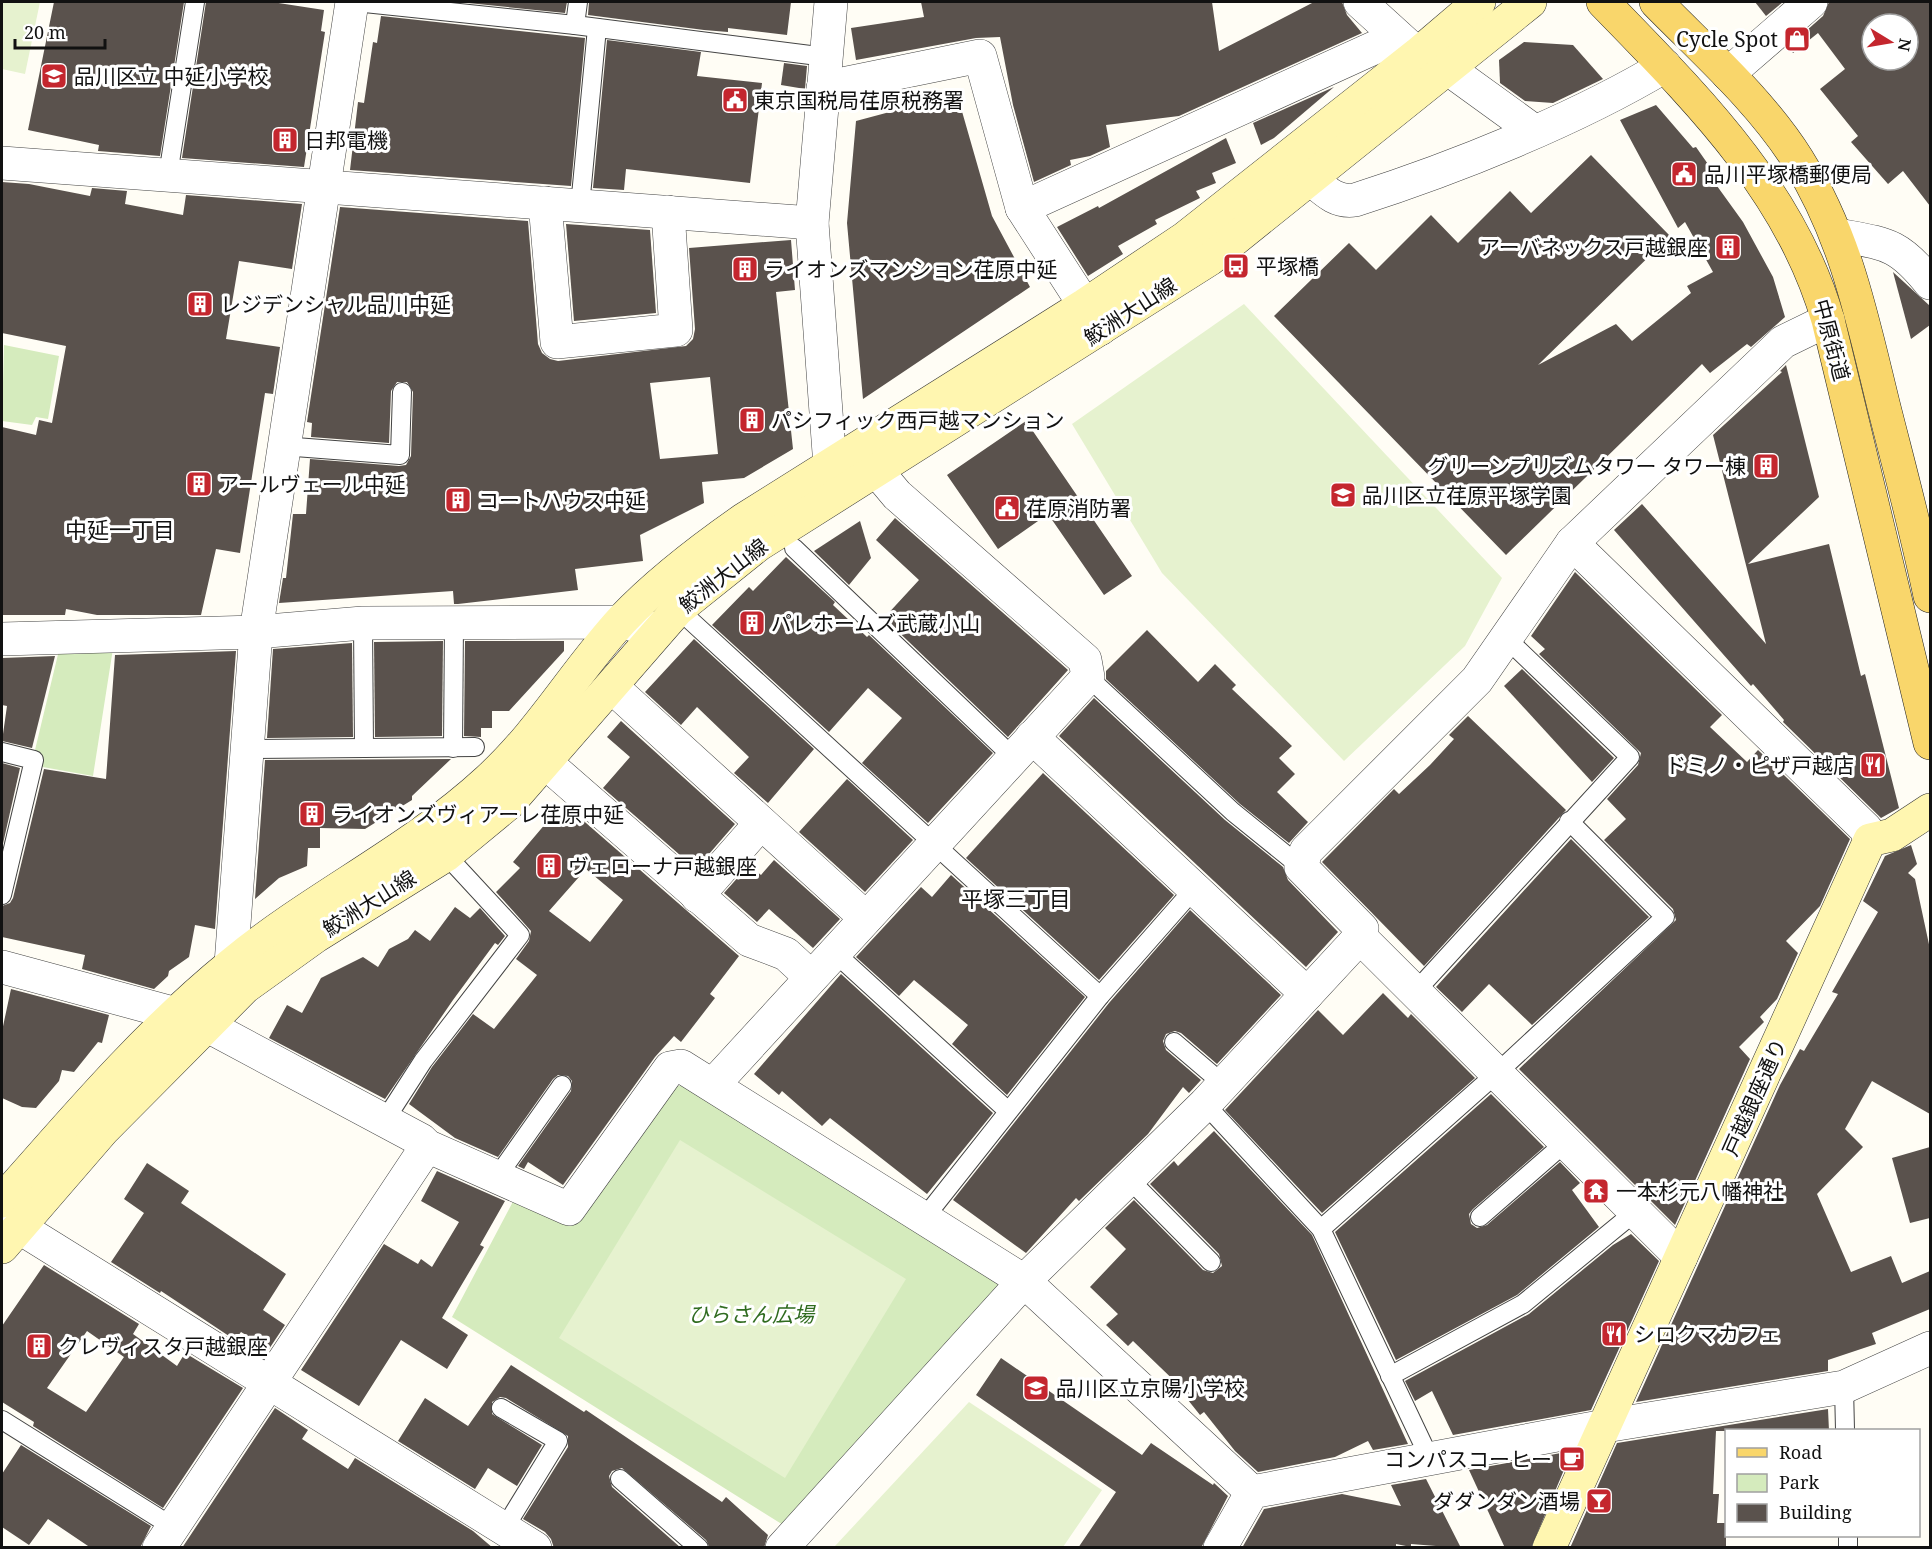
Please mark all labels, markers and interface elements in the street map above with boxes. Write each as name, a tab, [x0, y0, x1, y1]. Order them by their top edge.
scale bar	[15, 12, 105, 50]
north arrow	[1860, 12, 1920, 72]
text: 20 m	[24, 20, 66, 44]
shop icon: Cycle Spot	[1782, 24, 1812, 54]
place label: Cycle Spot	[1676, 25, 1778, 53]
text: N	[1893, 37, 1917, 54]
school or university icon: 品川区立 中延小学校	[39, 61, 69, 91]
place label: 品川区立 中延小学校	[74, 62, 268, 90]
public building icon: 東京国税局荏原税務署	[720, 85, 750, 115]
place label: 東京国税局荏原税務署	[754, 86, 964, 114]
building icon: 日邦電機	[270, 125, 300, 155]
place label: 日邦電機	[304, 126, 388, 154]
public building icon: 品川平塚橋郵便局	[1669, 159, 1699, 189]
place label: 品川平塚橋郵便局	[1704, 160, 1872, 188]
building icon: アーバネックス戸越銀座	[1713, 232, 1743, 262]
place label: アーバネックス戸越銀座	[1479, 233, 1708, 261]
bus stop icon: 平塚橋	[1221, 251, 1251, 281]
place label: 平塚橋	[1256, 252, 1319, 280]
building icon: ライオンズマンション荏原中延	[730, 254, 760, 284]
place label: ライオンズマンション荏原中延	[764, 255, 1058, 283]
street label: 鮫洲大山線	[1078, 271, 1182, 351]
building icon: レジデンシャル品川中延	[185, 289, 215, 319]
place label: レジデンシャル品川中延	[220, 290, 451, 318]
street label: 中原街道	[1808, 296, 1856, 384]
building icon: パシフィック西戸越マンション	[737, 405, 767, 435]
place label: パシフィック西戸越マンション	[771, 406, 1065, 434]
building icon: グリーンプリズムタワー タワー棟	[1751, 451, 1781, 481]
place label: グリーンプリズムタワー タワー棟	[1427, 452, 1746, 480]
building icon: アールヴェール中延	[184, 469, 214, 499]
place label: アールヴェール中延	[218, 470, 406, 498]
school or university icon: 品川区立荏原平塚学園	[1328, 480, 1358, 510]
place label: 品川区立荏原平塚学園	[1362, 481, 1572, 509]
building icon: コートハウス中延	[443, 485, 473, 515]
place label: コートハウス中延	[478, 486, 646, 514]
public building icon: 荏原消防署	[992, 493, 1022, 523]
place label: 荏原消防署	[1026, 494, 1131, 522]
district label: 中延一丁目	[65, 514, 175, 544]
street label: 鮫洲大山線	[673, 532, 773, 618]
building icon: パレホームズ武蔵小山	[737, 608, 767, 638]
place label: パレホームズ武蔵小山	[771, 609, 980, 637]
restaurant icon: ドミノ・ピザ戸越店	[1858, 750, 1888, 780]
place label: ドミノ・ピザ戸越店	[1665, 751, 1854, 779]
building icon: ライオンズヴィアーレ荏原中延	[297, 799, 327, 829]
place label: ライオンズヴィアーレ荏原中延	[332, 800, 624, 828]
building icon: ヴェローナ戸越銀座	[534, 851, 564, 881]
place label: ヴェローナ戸越銀座	[568, 852, 757, 880]
street label: 鮫洲大山線	[317, 863, 421, 943]
district label: 平塚三丁目	[961, 883, 1071, 913]
street label: 戸越銀座通り	[1716, 1034, 1792, 1160]
temple icon: 一本杉元八幡神社	[1581, 1176, 1611, 1206]
place label: 一本杉元八幡神社	[1616, 1177, 1784, 1205]
park label: ひらさん広場	[688, 1300, 816, 1328]
restaurant icon: シロクマカフェ	[1599, 1319, 1629, 1349]
place label: シロクマカフェ	[1634, 1320, 1781, 1348]
building icon: クレヴィスタ戸越銀座	[24, 1331, 54, 1361]
place label: クレヴィスタ戸越銀座	[58, 1332, 268, 1360]
school or university icon: 品川区立京陽小学校	[1021, 1373, 1051, 1403]
place label: 品川区立京陽小学校	[1056, 1374, 1245, 1402]
legend	[1725, 1429, 1920, 1537]
text: Road	[1779, 1440, 1822, 1464]
cafe icon: コンパスコーヒー	[1557, 1444, 1587, 1474]
place label: コンパスコーヒー	[1384, 1445, 1552, 1473]
text: Park	[1779, 1470, 1819, 1494]
bar icon: ダダンダン酒場	[1584, 1486, 1614, 1516]
place label: ダダンダン酒場	[1433, 1487, 1580, 1515]
text: Building	[1779, 1500, 1852, 1524]

